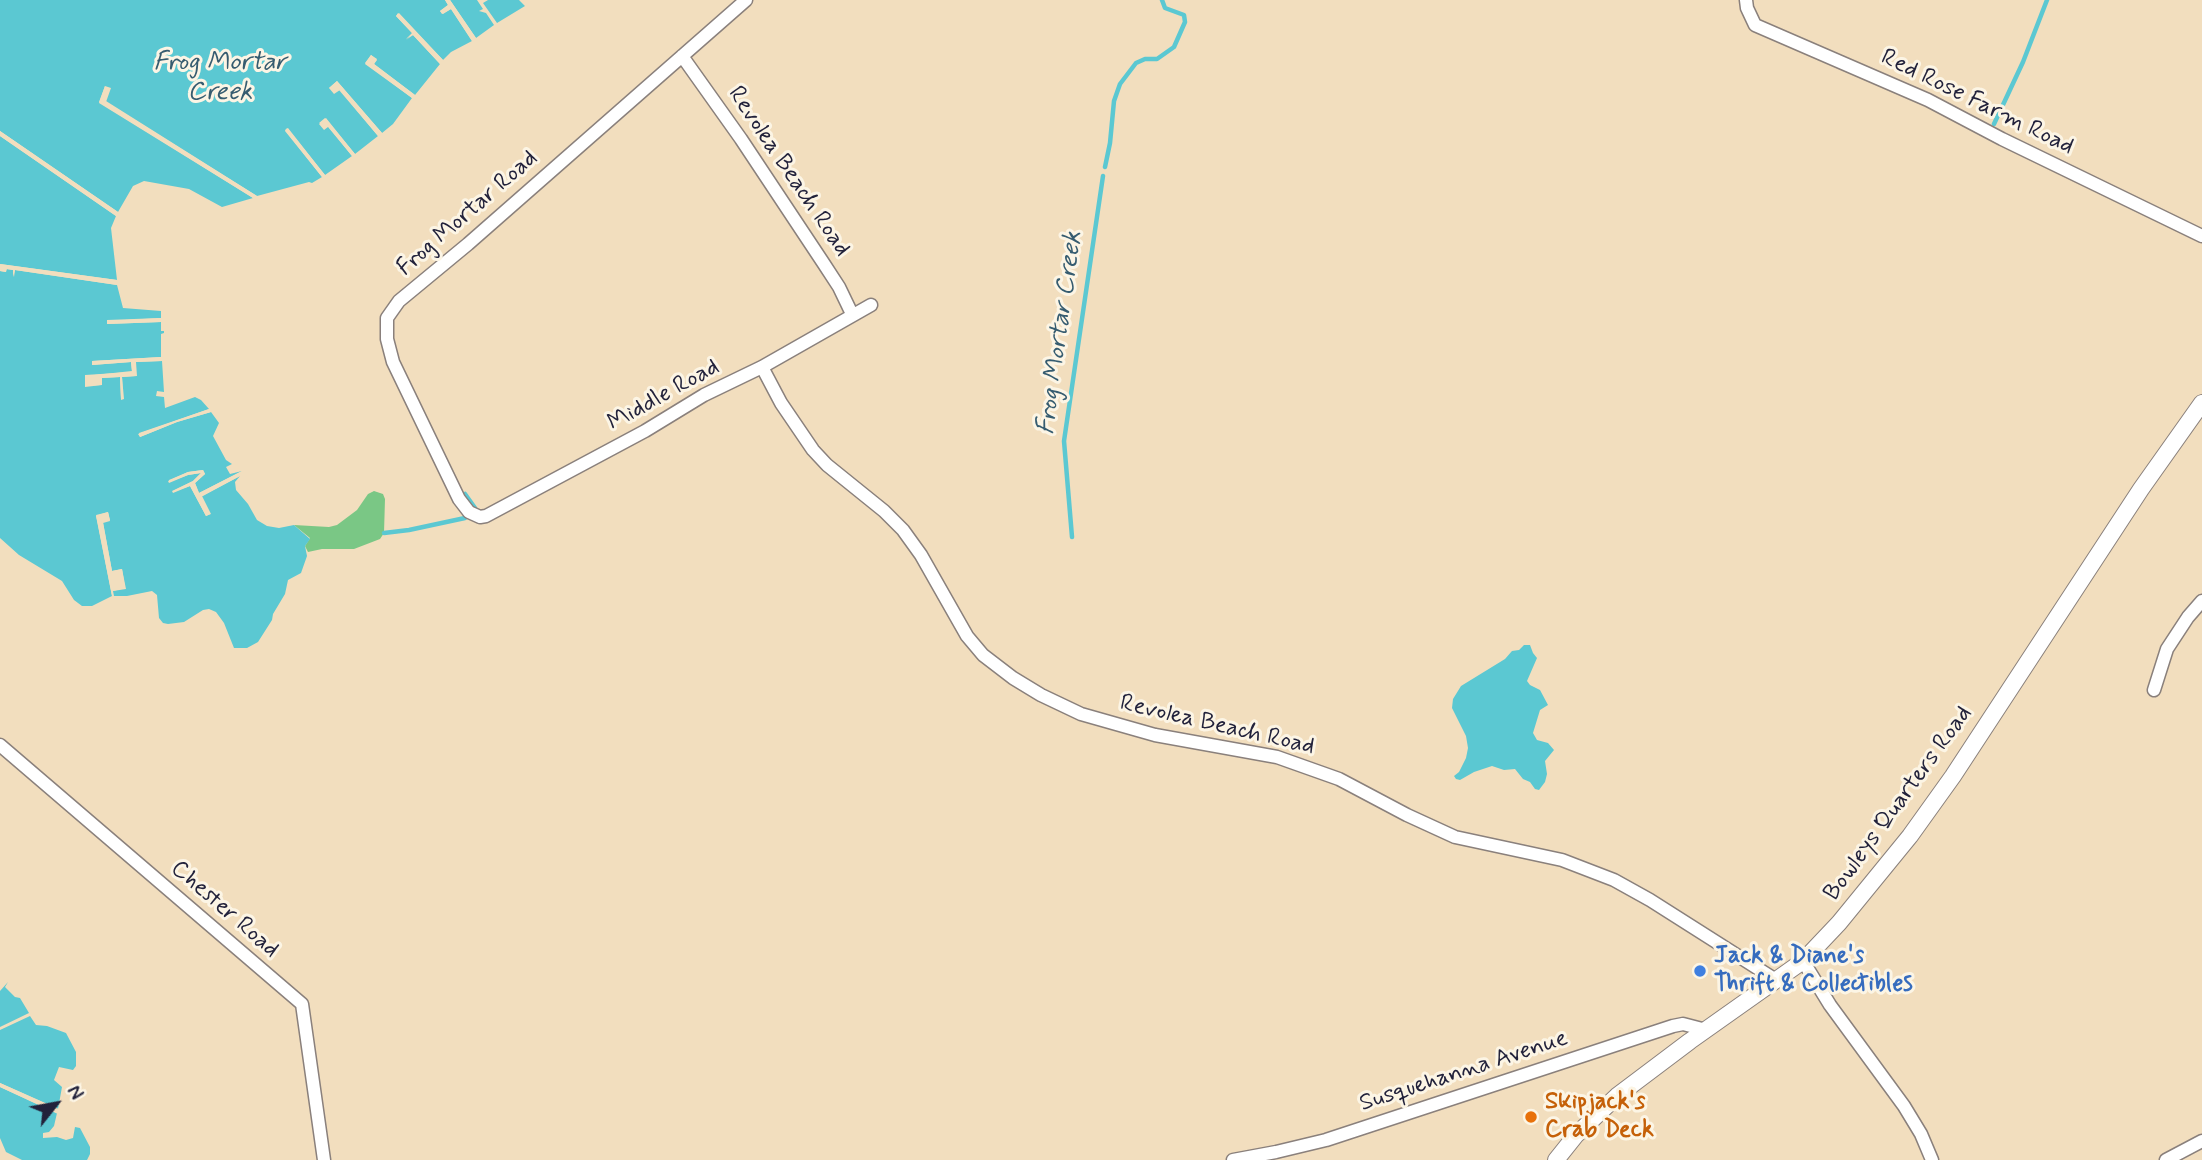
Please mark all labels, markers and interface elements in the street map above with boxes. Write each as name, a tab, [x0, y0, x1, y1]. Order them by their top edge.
street label: Red Rose Farm Road	[1876, 44, 2078, 162]
water label: Frog Mortar Creek	[154, 48, 286, 110]
street label: Revolea Beach Road	[720, 81, 856, 263]
street label: Frog Mortar Road	[392, 145, 544, 283]
water label: Frog Mortar Creek	[1031, 229, 1091, 437]
street label: Middle Road	[603, 354, 725, 438]
street label: Revolea Beach Road	[1117, 690, 1317, 762]
street label: Bowleys Quarters Road	[1819, 701, 1979, 907]
street label: Chester Road	[164, 855, 284, 965]
place label: Jack & Diane's Thrift & Collectibles	[1714, 943, 1913, 999]
marker: Jack & Diane's Thrift & Collectibles	[1692, 963, 1708, 979]
street label: Susquehanna Avenue	[1356, 1025, 1572, 1119]
north arrow	[21, 1069, 91, 1139]
text: N	[60, 1081, 88, 1105]
place label: Skipjack's Crab Deck	[1545, 1089, 1654, 1145]
marker: Skipjack's Crab Deck	[1523, 1109, 1539, 1125]

